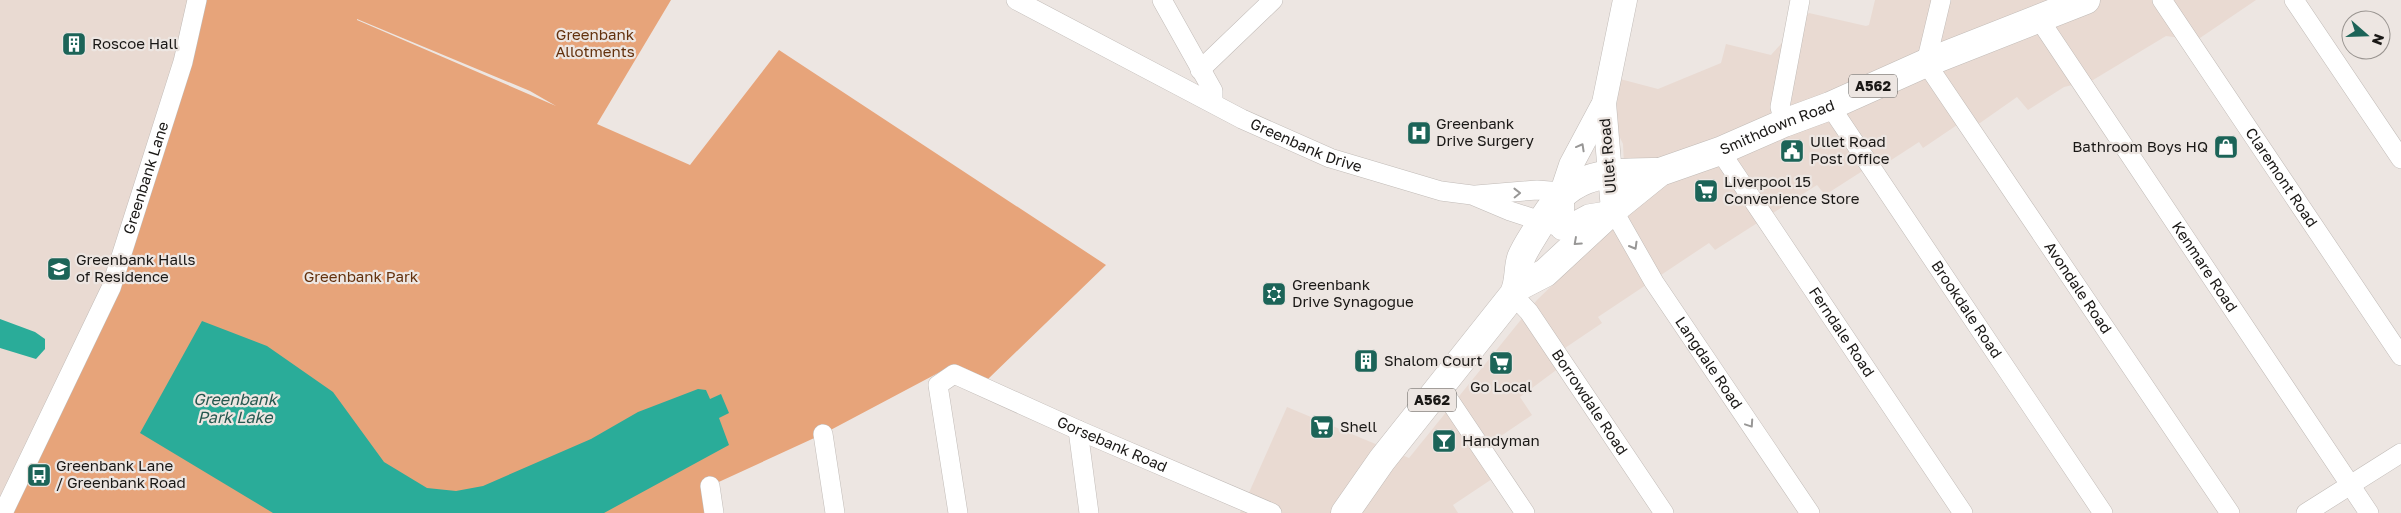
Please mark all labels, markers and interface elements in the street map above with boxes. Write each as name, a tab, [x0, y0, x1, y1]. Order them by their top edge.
north arrow	[2341, 10, 2391, 60]
park label: Greenbank Allotments	[555, 25, 635, 60]
building icon: Roscoe Hall	[61, 31, 87, 57]
text: N	[2369, 32, 2388, 48]
place label: Roscoe Hall	[92, 34, 178, 52]
road number: A562	[1849, 74, 1897, 98]
street label: Smithdown Road	[1717, 95, 1837, 158]
street label: Greenbank Drive	[1248, 114, 1365, 175]
place label: Greenbank Drive Surgery	[1436, 114, 1535, 149]
street label: Ullet Road	[1595, 118, 1619, 195]
street label: Greenbank Lane	[119, 119, 172, 236]
hospital icon: Greenbank Drive Surgery	[1406, 120, 1432, 146]
street label: Claremont Road	[2242, 124, 2322, 230]
place label: Ullet Road Post Office	[1810, 132, 1890, 167]
shop icon: Bathroom Boys HQ	[2213, 134, 2239, 160]
place label: Bathroom Boys HQ	[2072, 137, 2208, 155]
public building icon: Ullet Road Post Office	[1779, 138, 1805, 164]
one-way arrow	[1575, 144, 1585, 153]
place label: Liverpool 15 Convenience Store	[1724, 172, 1860, 207]
supermarket icon: Liverpool 15 Convenience Store	[1693, 178, 1719, 204]
one-way arrow	[1514, 188, 1522, 198]
street label: Kenmare Road	[2169, 218, 2242, 315]
one-way arrow	[1573, 237, 1582, 246]
street label: Avondale Road	[2041, 238, 2116, 337]
one-way arrow	[1627, 241, 1637, 250]
place label: Greenbank Halls of Residence	[76, 250, 196, 285]
school or university icon: Greenbank Halls of Residence	[46, 256, 72, 282]
street label: Brookdale Road	[1928, 257, 2006, 361]
park label: Greenbank Park	[304, 267, 419, 285]
place label: Greenbank Drive Synagogue	[1292, 275, 1414, 310]
synagogue icon: Greenbank Drive Synagogue	[1261, 281, 1287, 307]
street label: Ferndale Road	[1806, 283, 1879, 380]
street label: Langdale Road	[1672, 313, 1747, 412]
street label: Borrowdale Road	[1549, 346, 1632, 458]
building icon: Shalom Court	[1353, 348, 1379, 374]
supermarket icon: Go Local	[1488, 350, 1514, 376]
place label: Shalom Court	[1384, 351, 1482, 369]
place label: Go Local	[1470, 377, 1532, 395]
road number: A562	[1408, 388, 1456, 412]
water label: Greenbank Park Lake	[193, 389, 279, 427]
street label: Gorsebank Road	[1055, 412, 1170, 475]
supermarket icon: Shell	[1309, 414, 1335, 440]
place label: Shell	[1340, 417, 1377, 435]
one-way arrow	[1744, 419, 1753, 428]
bar icon: Handyman	[1431, 428, 1457, 454]
place label: Handyman	[1462, 431, 1540, 449]
place label: Greenbank Lane / Greenbank Road	[56, 456, 186, 491]
bus stop icon: Greenbank Lane / Greenbank Road	[26, 462, 52, 488]

